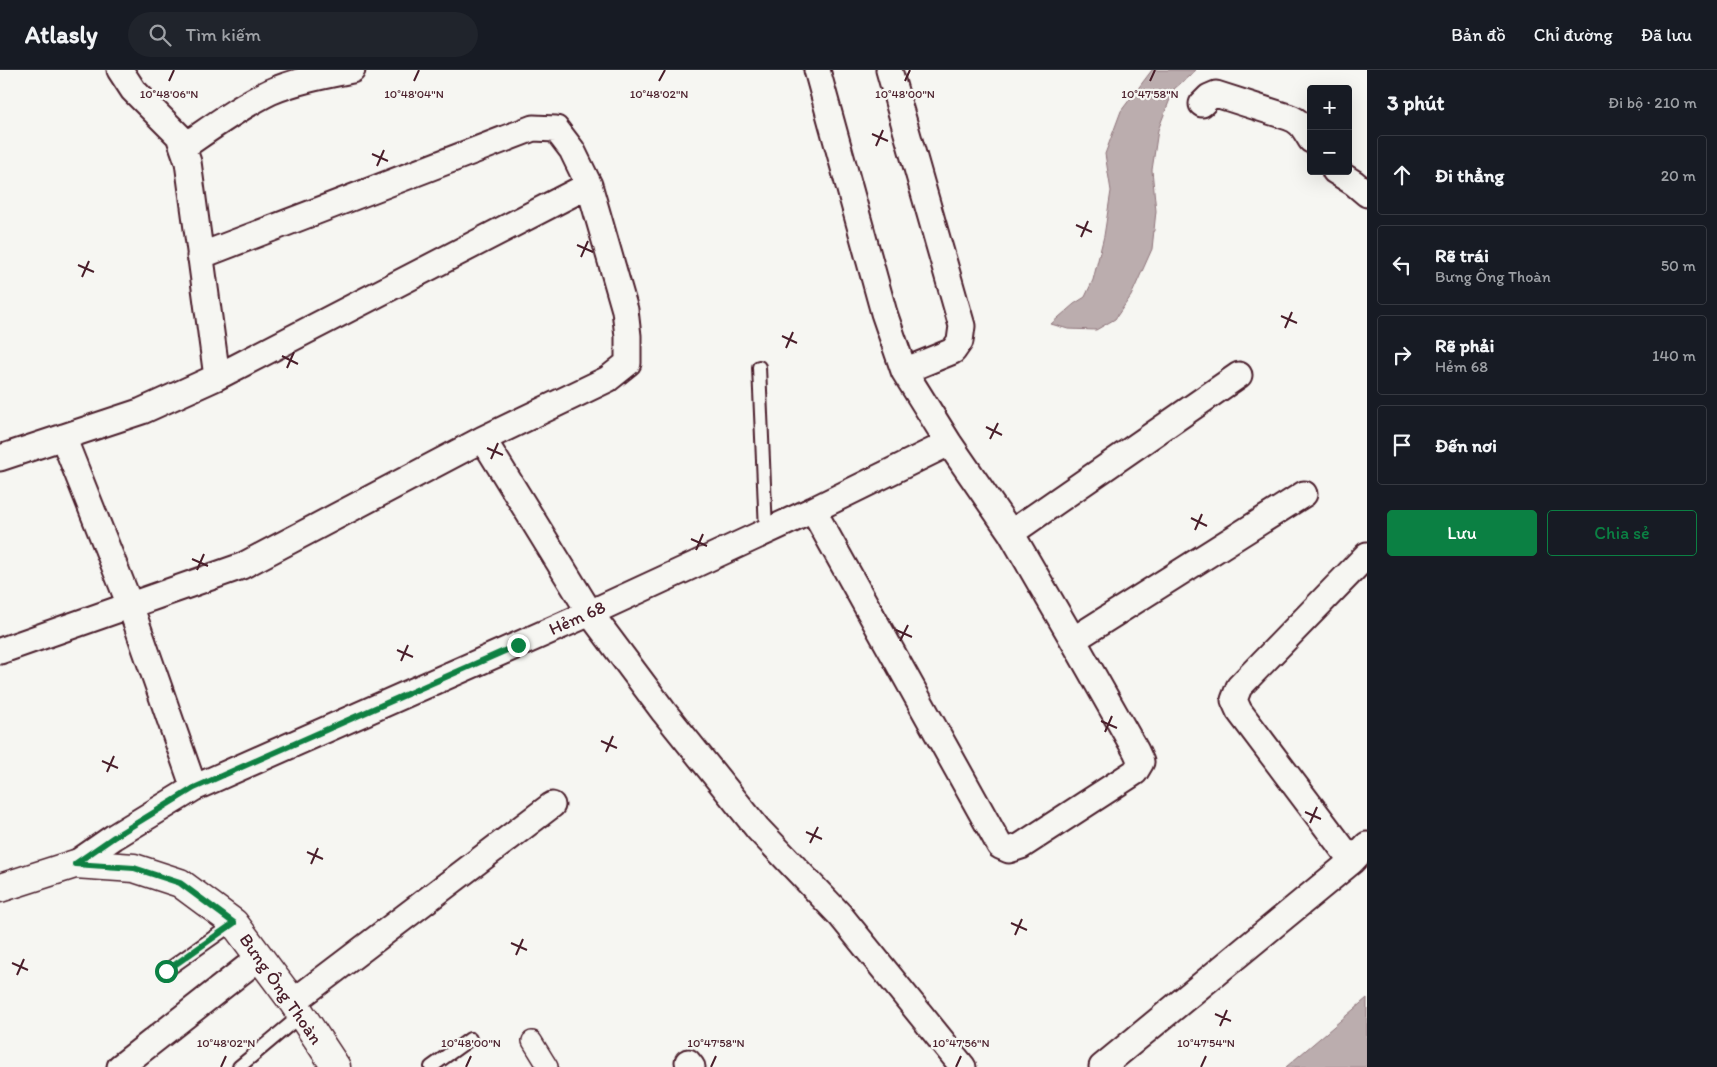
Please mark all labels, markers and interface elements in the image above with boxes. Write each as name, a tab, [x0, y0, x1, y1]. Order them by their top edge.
search box	[128, 12, 478, 57]
text: Atlasly	[25, 20, 98, 49]
icon: search	[146, 21, 174, 49]
text: Tìm kiếm	[186, 23, 261, 46]
text: Bản đồ	[1451, 24, 1506, 46]
text: Chỉ đường	[1534, 24, 1613, 46]
text: Đã lưu	[1641, 24, 1692, 46]
map controls	[1307, 85, 1352, 175]
button: +	[1307, 85, 1352, 130]
text: 10°48'06"N	[140, 87, 198, 101]
text: 10°48'04"N	[384, 87, 444, 101]
text: 10°48'02"N	[630, 87, 688, 101]
text: 10°48'00"N	[875, 87, 935, 101]
text: 10°47'58"N	[1121, 87, 1179, 101]
text: 3 phút	[1387, 90, 1445, 115]
text: Đi bộ · 210 m	[1608, 93, 1697, 112]
button: −	[1307, 130, 1352, 175]
icon: ahead	[1388, 161, 1416, 189]
text: Đi thẳng	[1435, 164, 1504, 187]
text: 20 m	[1661, 166, 1696, 185]
text: Rẽ trái	[1435, 244, 1489, 267]
icon: left	[1388, 251, 1416, 279]
text: 50 m	[1661, 256, 1696, 275]
text: Bưng Ông Thoàn	[1435, 267, 1551, 286]
text: Rẽ phải	[1435, 334, 1494, 357]
icon: right	[1388, 341, 1416, 369]
text: 140 m	[1652, 346, 1696, 365]
text: Hẻm 68	[1435, 357, 1488, 376]
icon: arrive	[1388, 431, 1416, 459]
text: Đến nơi	[1435, 434, 1497, 457]
button: Lưu	[1387, 510, 1537, 556]
button: Chia sẻ	[1547, 510, 1697, 556]
street label: Hẻm 68	[545, 596, 609, 640]
route end	[507, 634, 530, 657]
street label: Bưng Ông Thoàn	[235, 929, 327, 1049]
route start	[155, 960, 178, 983]
text: 10°48'02"N	[197, 1036, 255, 1050]
text: 10°48'00"N	[441, 1036, 501, 1050]
text: 10°47'58"N	[687, 1036, 745, 1050]
text: 10°47'56"N	[932, 1036, 990, 1050]
text: 10°47'54"N	[1177, 1036, 1235, 1050]

